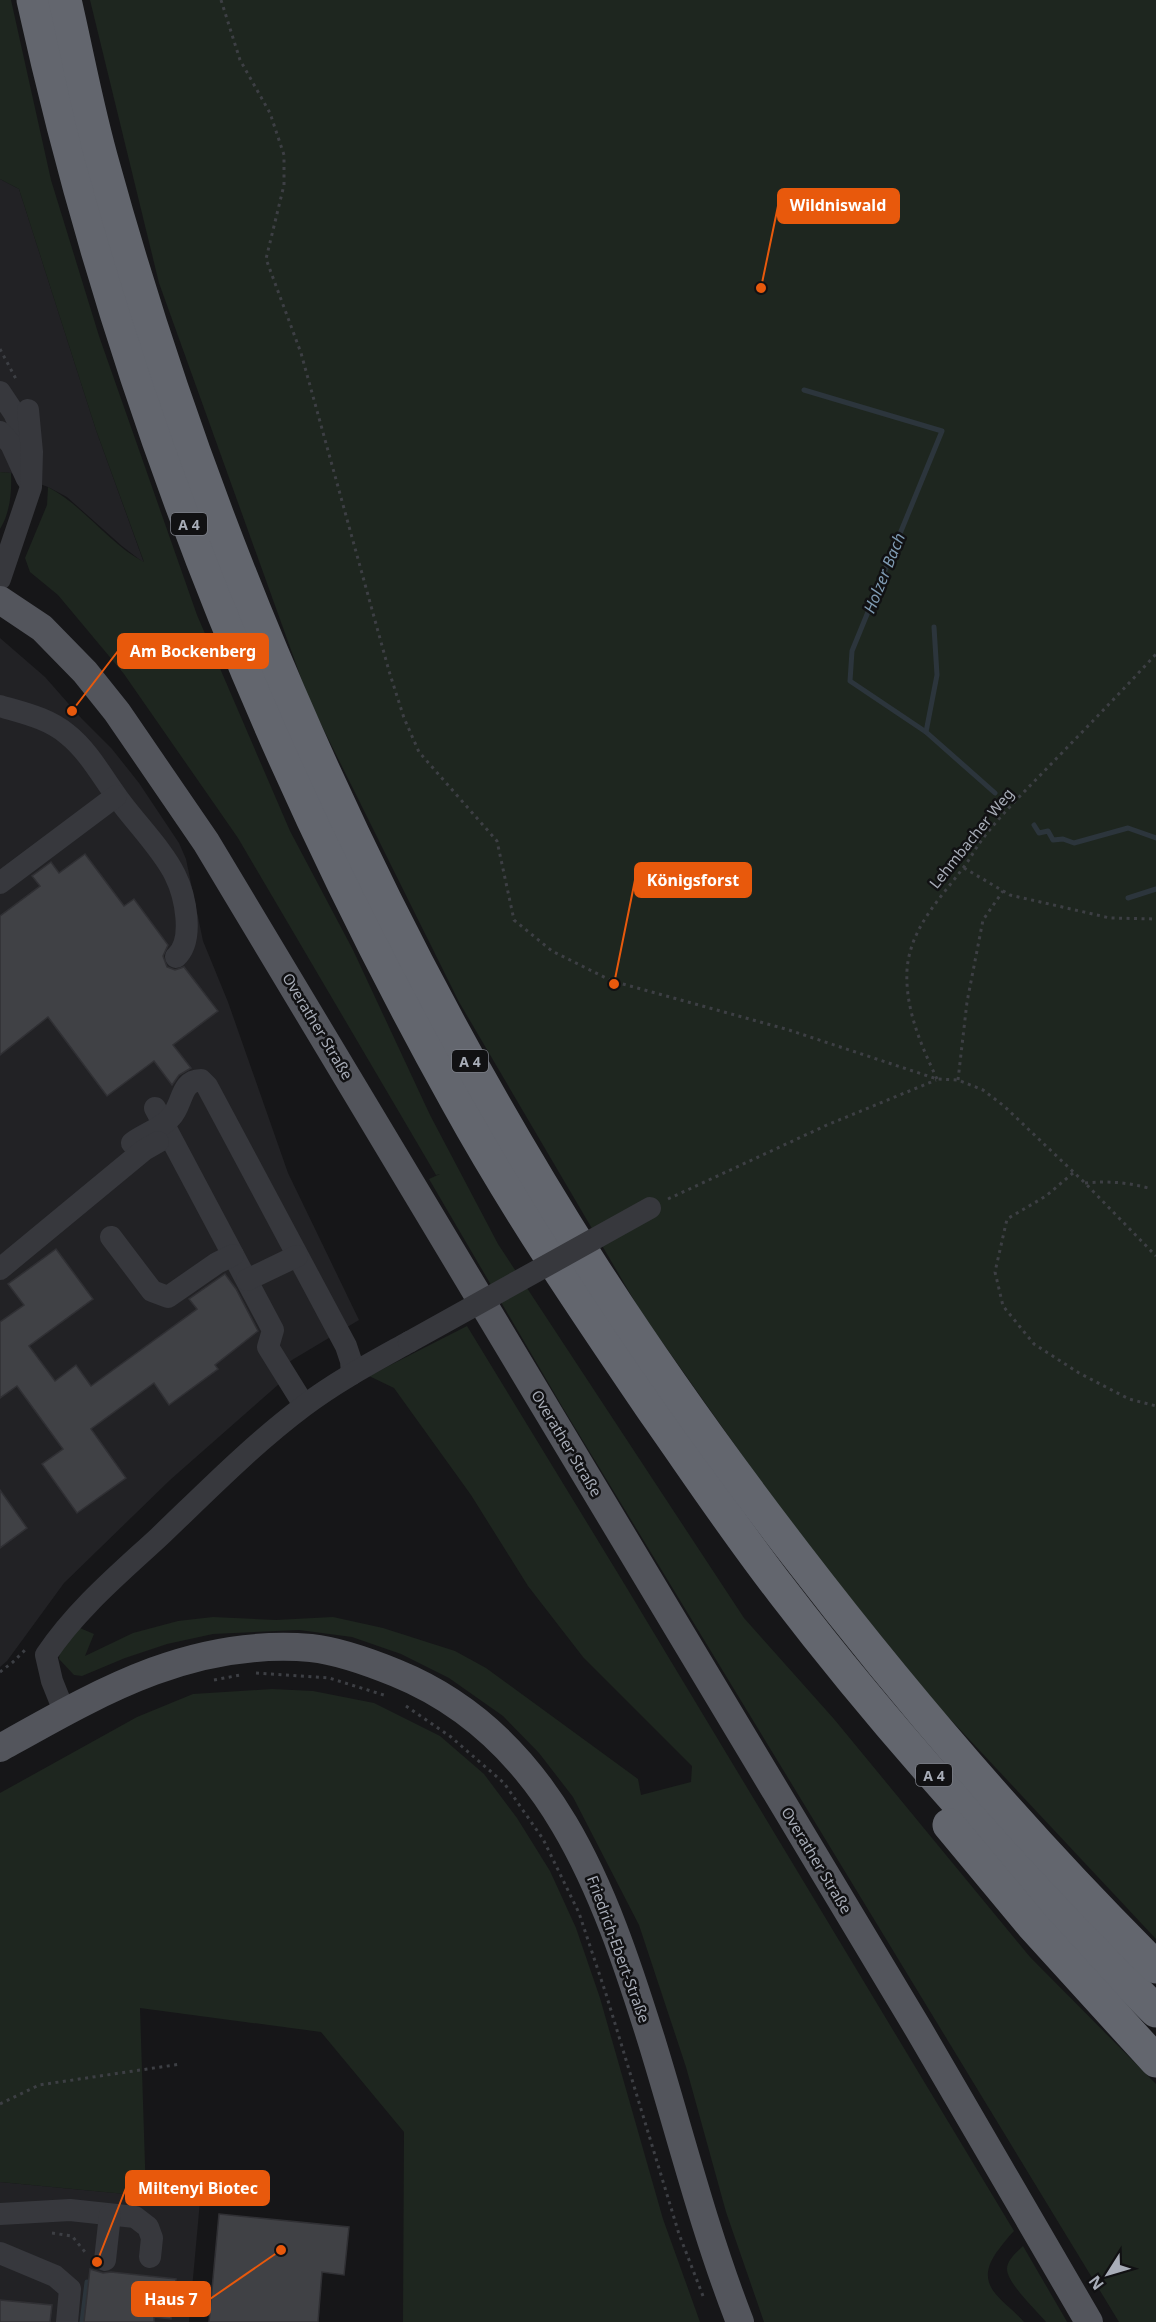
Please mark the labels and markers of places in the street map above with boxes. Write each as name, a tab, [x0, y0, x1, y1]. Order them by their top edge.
callout: Wildniswald	[778, 189, 899, 223]
callout: Am Bockenberg	[118, 634, 268, 668]
callout: Königsforst	[635, 863, 751, 897]
callout: Miltenyi Biotec	[126, 2171, 269, 2205]
callout: Haus 7	[132, 2282, 210, 2316]

